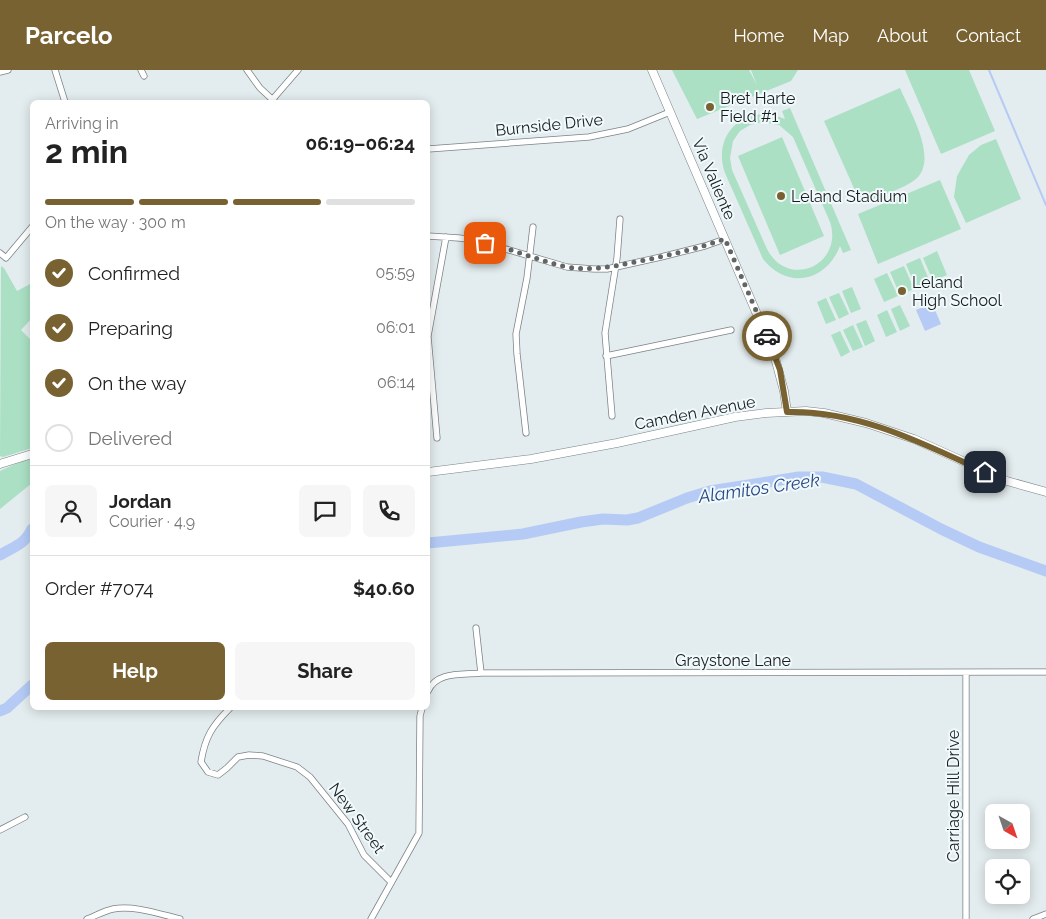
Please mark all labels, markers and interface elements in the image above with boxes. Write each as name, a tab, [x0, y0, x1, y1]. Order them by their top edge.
text: Parcelo	[25, 21, 113, 50]
text: Home	[733, 25, 784, 46]
text: Map	[812, 25, 849, 46]
text: About	[877, 25, 928, 46]
text: Contact	[956, 25, 1021, 46]
place label: Bret Harte Field #1	[720, 89, 795, 126]
marker: Bret Harte Field #1	[704, 101, 716, 113]
street label: Burnside Drive	[494, 110, 604, 140]
text: Arriving in	[45, 114, 119, 133]
text: 06:19–06:24	[306, 132, 415, 154]
text: 2 min	[45, 133, 128, 170]
street label: Via Valiente	[688, 135, 740, 223]
place label: Leland Stadium	[791, 187, 907, 206]
marker: Leland Stadium	[775, 190, 787, 202]
text: On the way · 300 m	[45, 213, 186, 232]
pin	[464, 222, 506, 264]
icon: bag	[471, 229, 499, 257]
icon: check	[45, 259, 73, 287]
text: Confirmed	[88, 262, 180, 284]
text: 05:59	[375, 263, 415, 282]
place label: Leland High School	[912, 273, 1002, 310]
marker: Leland High School	[896, 285, 908, 297]
courier	[742, 311, 792, 361]
icon: check	[45, 314, 73, 342]
text: Preparing	[88, 317, 173, 339]
text: 06:01	[376, 318, 415, 337]
icon: car	[753, 322, 781, 350]
icon: check	[45, 369, 73, 397]
text: On the way	[88, 372, 187, 394]
text: 06:14	[377, 373, 415, 392]
street label: Camden Avenue	[633, 392, 757, 434]
text: Delivered	[88, 427, 172, 449]
pin	[964, 451, 1006, 493]
icon: home	[971, 458, 999, 486]
water label: Alamitos Creek	[696, 469, 821, 507]
button: person	[45, 485, 97, 537]
button: chat	[299, 485, 351, 537]
button: phone	[363, 485, 415, 537]
text: Jordan	[109, 490, 172, 512]
text: Courier · 4.9	[109, 512, 195, 531]
text: Order #7074	[45, 577, 154, 599]
text: $40.60	[353, 577, 415, 599]
button: Help	[45, 642, 225, 700]
button: Share	[235, 642, 415, 700]
street label: Graystone Lane	[675, 651, 791, 670]
street label: Carriage Hill Drive	[944, 730, 963, 862]
street label: New Street	[325, 779, 389, 857]
north arrow	[985, 804, 1030, 849]
map controls	[985, 804, 1030, 904]
button: locate	[985, 859, 1030, 904]

